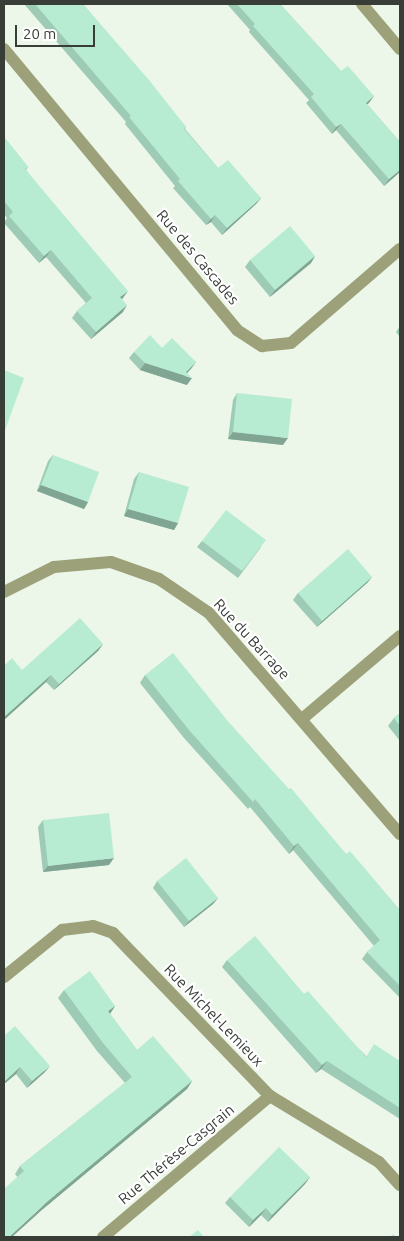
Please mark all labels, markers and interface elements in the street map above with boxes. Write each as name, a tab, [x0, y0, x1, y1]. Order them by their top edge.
scale bar	[18, 15, 98, 47]
text: 20 m	[23, 25, 56, 42]
street label: Rue des Cascades	[153, 206, 243, 308]
street label: Rue du Barrage	[210, 595, 294, 683]
street label: Rue Michel-Lemieux	[161, 960, 267, 1070]
street label: Rue Thérèse-Casgrain	[114, 1100, 238, 1208]

